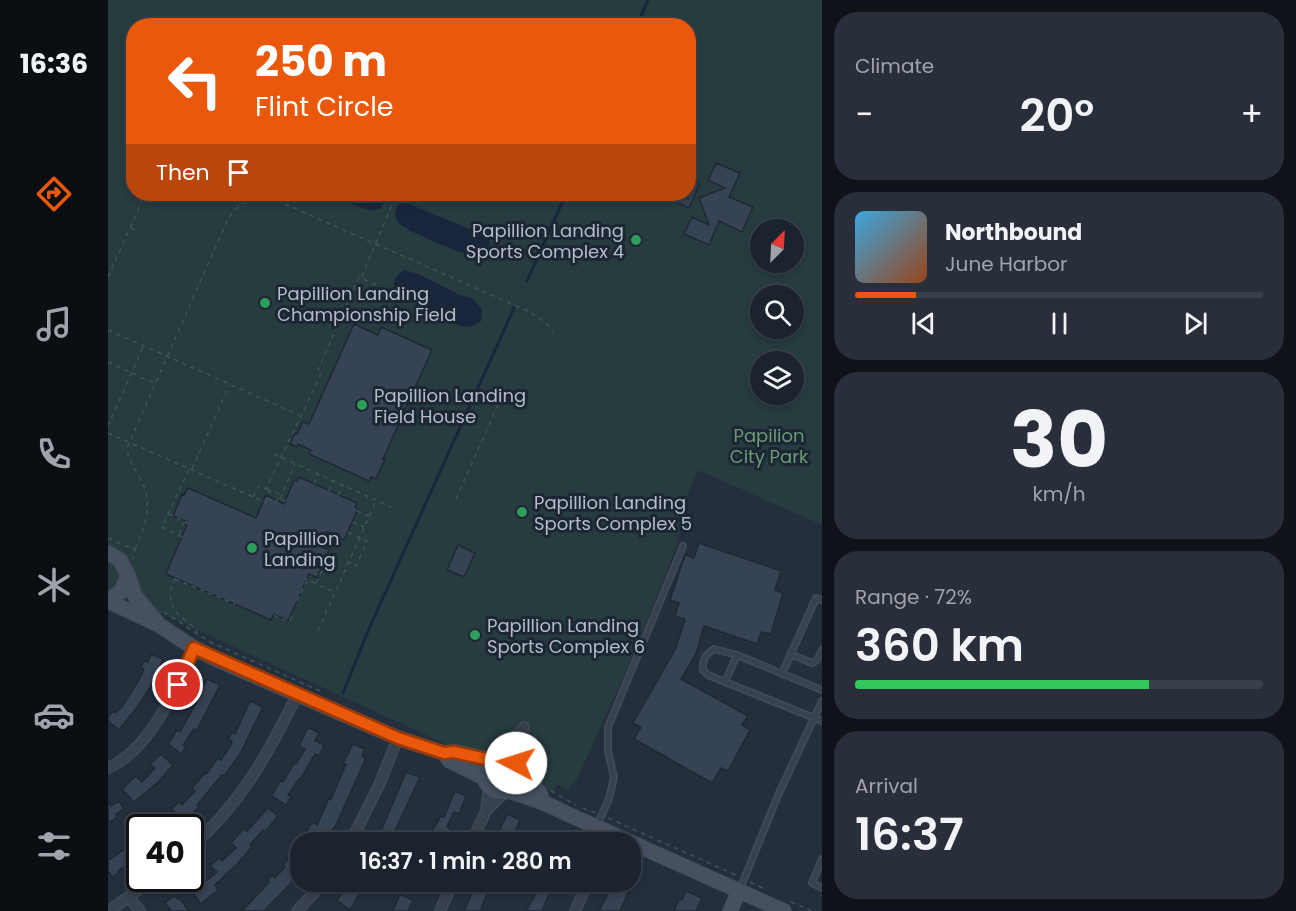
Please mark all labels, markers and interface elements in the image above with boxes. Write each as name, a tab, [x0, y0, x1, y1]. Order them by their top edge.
text: 250 m	[255, 32, 387, 91]
icon: left	[156, 42, 234, 120]
text: 16:36	[20, 45, 88, 82]
text: Climate	[855, 52, 934, 80]
text: 20°	[1019, 84, 1094, 147]
text: Flint Circle	[255, 88, 394, 125]
text: −	[855, 91, 873, 138]
text: +	[1240, 91, 1263, 138]
icon: arrive	[222, 156, 255, 189]
text: Then	[156, 157, 210, 188]
icon: directions	[33, 173, 75, 215]
text: Northbound	[945, 217, 1082, 248]
place label: Papillion Landing Sports Complex 4	[466, 218, 624, 264]
north arrow	[750, 219, 804, 273]
map controls	[750, 219, 804, 405]
marker: Papillion Landing Sports Complex 4	[629, 233, 643, 247]
text: June Harbor	[945, 250, 1068, 278]
place label: Papillion Landing Championship Field	[277, 281, 456, 327]
button: search	[750, 285, 804, 339]
marker: Papillion Landing Championship Field	[258, 296, 272, 310]
icon: music	[33, 303, 75, 345]
icon: previous	[907, 307, 940, 340]
icon: pause	[1043, 307, 1076, 340]
icon: next	[1179, 307, 1212, 340]
button: layers	[750, 351, 804, 405]
place label: Papillion Landing Field House	[374, 383, 526, 429]
text: 30	[1010, 385, 1108, 494]
marker: Papillion Landing Field House	[355, 398, 369, 412]
park label: Papilion City Park	[730, 423, 809, 469]
icon: phone	[33, 433, 75, 475]
text: km/h	[1032, 480, 1086, 508]
place label: Papillion Landing Sports Complex 5	[534, 490, 692, 536]
marker: Papillion Landing Sports Complex 5	[515, 505, 529, 519]
place label: Papillion Landing	[264, 526, 340, 572]
marker: Papillion Landing	[245, 541, 259, 555]
icon: climate	[33, 564, 75, 606]
text: Range · 72%	[855, 583, 972, 611]
place label: Papillion Landing Sports Complex 6	[487, 613, 645, 659]
text: 360 km	[855, 614, 1024, 677]
marker: Papillion Landing Sports Complex 6	[468, 628, 482, 642]
pin	[152, 659, 203, 710]
icon: arrive	[161, 668, 194, 701]
icon: car	[33, 694, 75, 736]
position arrow	[484, 731, 548, 795]
text: Arrival	[855, 772, 918, 800]
text: 16:37	[855, 803, 964, 866]
speed limit sign: 40	[126, 814, 204, 892]
icon: filters	[33, 825, 75, 867]
text: 16:37 · 1 min · 280 m	[359, 846, 572, 877]

